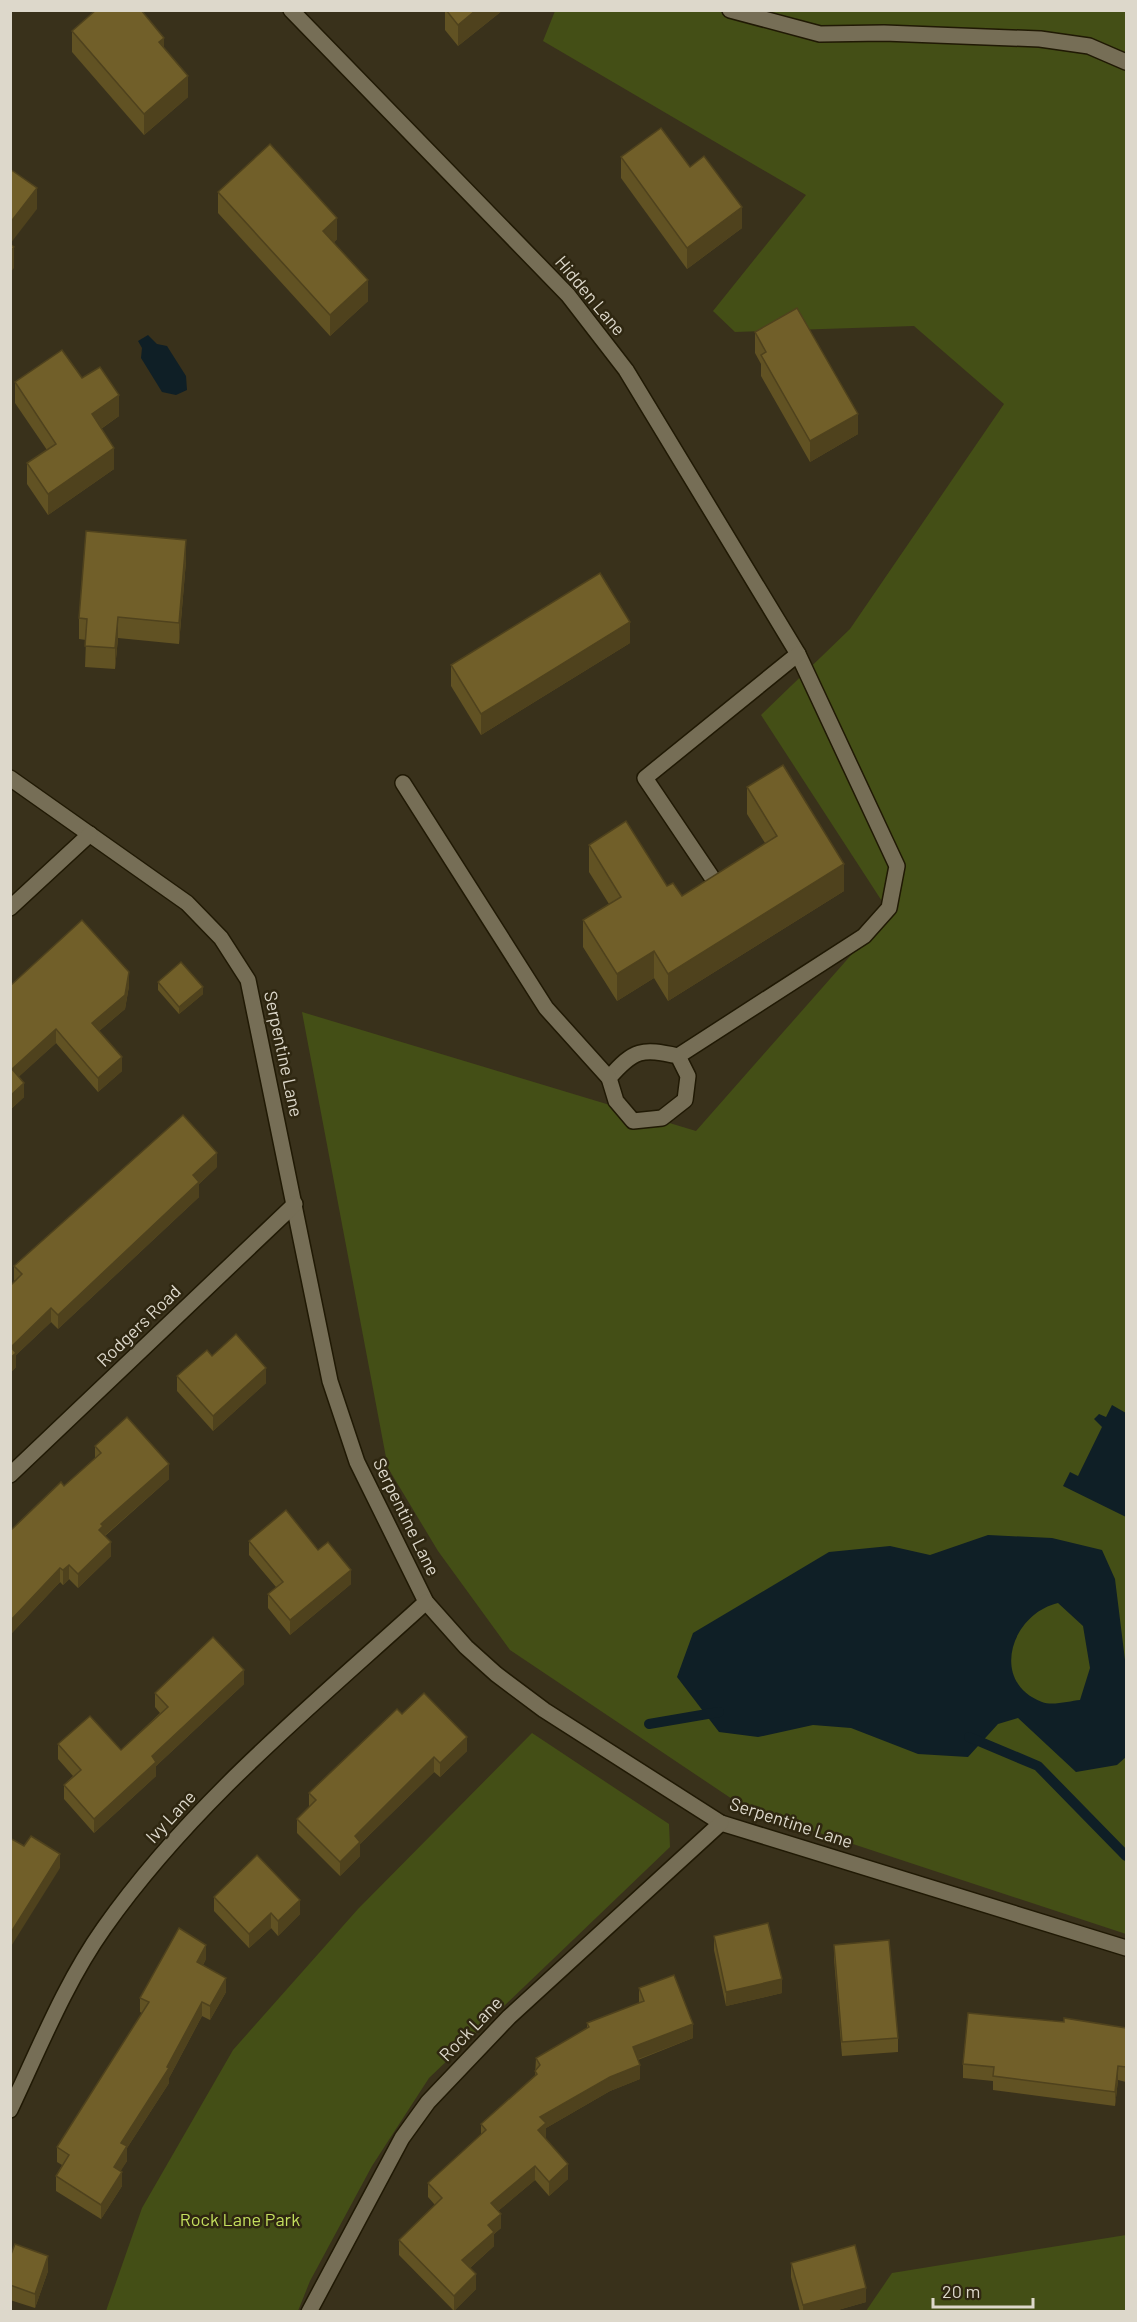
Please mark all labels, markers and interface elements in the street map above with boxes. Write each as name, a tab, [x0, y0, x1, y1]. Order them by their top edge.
street label: Hidden Lane	[551, 251, 631, 340]
street label: Serpentine Lane	[260, 989, 308, 1119]
street label: Rodgers Road	[92, 1280, 185, 1371]
street label: Serpentine Lane	[369, 1454, 445, 1579]
street label: Ivy Lane	[141, 1786, 200, 1847]
street label: Serpentine Lane	[727, 1792, 856, 1852]
street label: Rock Lane	[434, 1991, 506, 2065]
park label: Rock Lane Park	[180, 2208, 300, 2230]
scale bar	[933, 2271, 1034, 2309]
text: 20 m	[942, 2280, 980, 2302]

